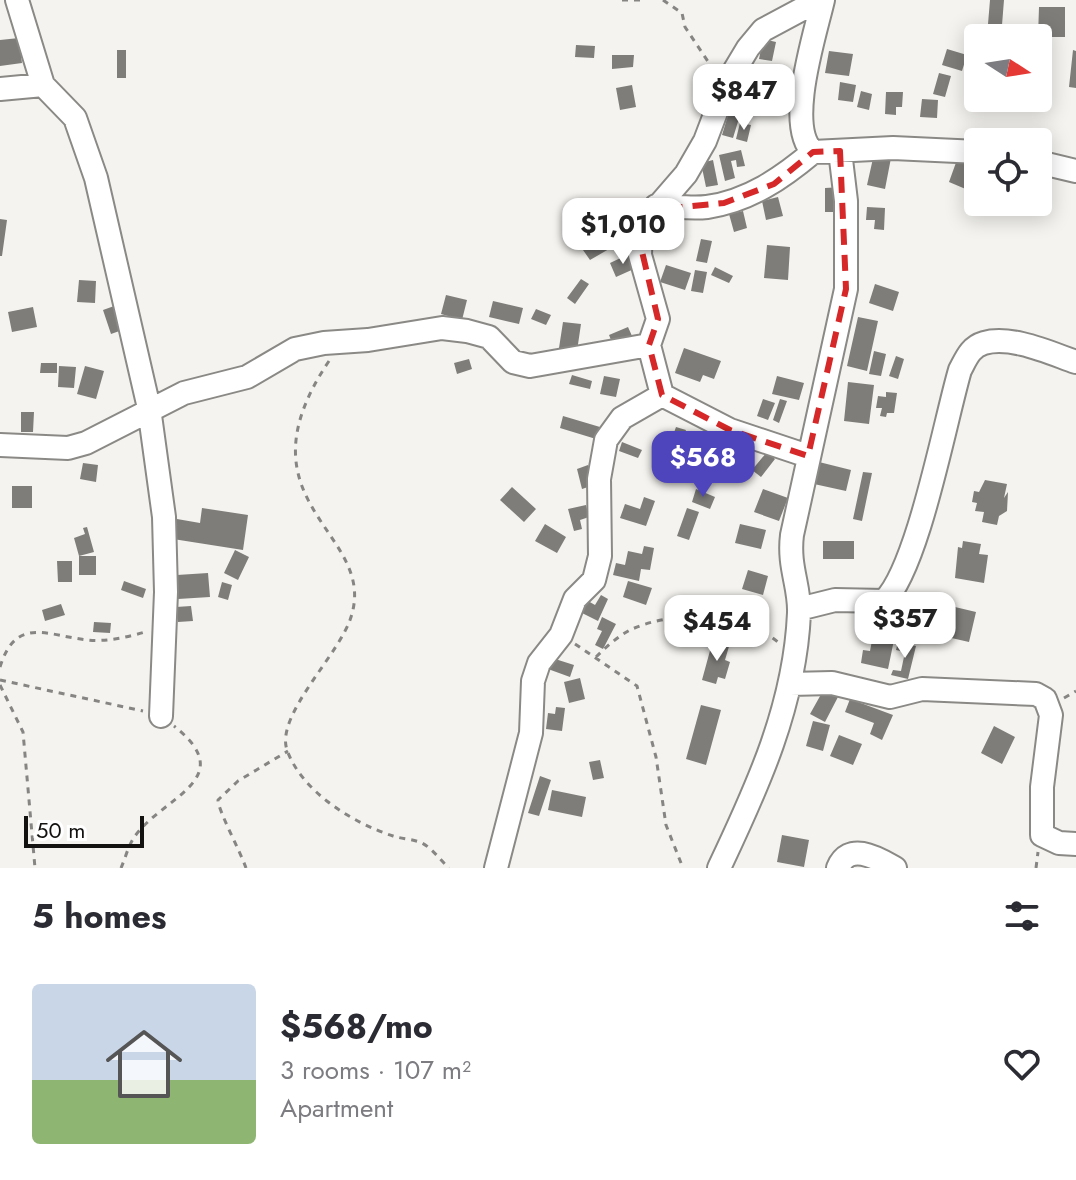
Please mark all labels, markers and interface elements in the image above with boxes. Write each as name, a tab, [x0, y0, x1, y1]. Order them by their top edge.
north arrow	[964, 24, 1052, 112]
map controls	[964, 24, 1052, 216]
pin: $847	[697, 64, 791, 132]
text: $847	[711, 71, 777, 109]
button: locate	[964, 128, 1052, 216]
pin: $1,010	[558, 198, 688, 266]
text: $1,010	[580, 205, 666, 243]
pin: $568	[656, 431, 750, 499]
text: $568	[670, 438, 736, 476]
pin: $357	[858, 592, 952, 660]
pin: $454	[670, 595, 764, 663]
text: $357	[873, 599, 937, 637]
text: $454	[682, 602, 752, 640]
scale bar	[24, 812, 144, 848]
text: 50 m	[36, 814, 85, 846]
text: 5 homes	[32, 892, 166, 941]
icon: filters	[1000, 894, 1044, 938]
text: $568/mo	[280, 1002, 433, 1051]
icon: home	[96, 1016, 192, 1112]
icon: heart	[1000, 1042, 1044, 1086]
text: 3 rooms · 107 m²	[280, 1051, 471, 1089]
text: Apartment	[280, 1089, 393, 1127]

